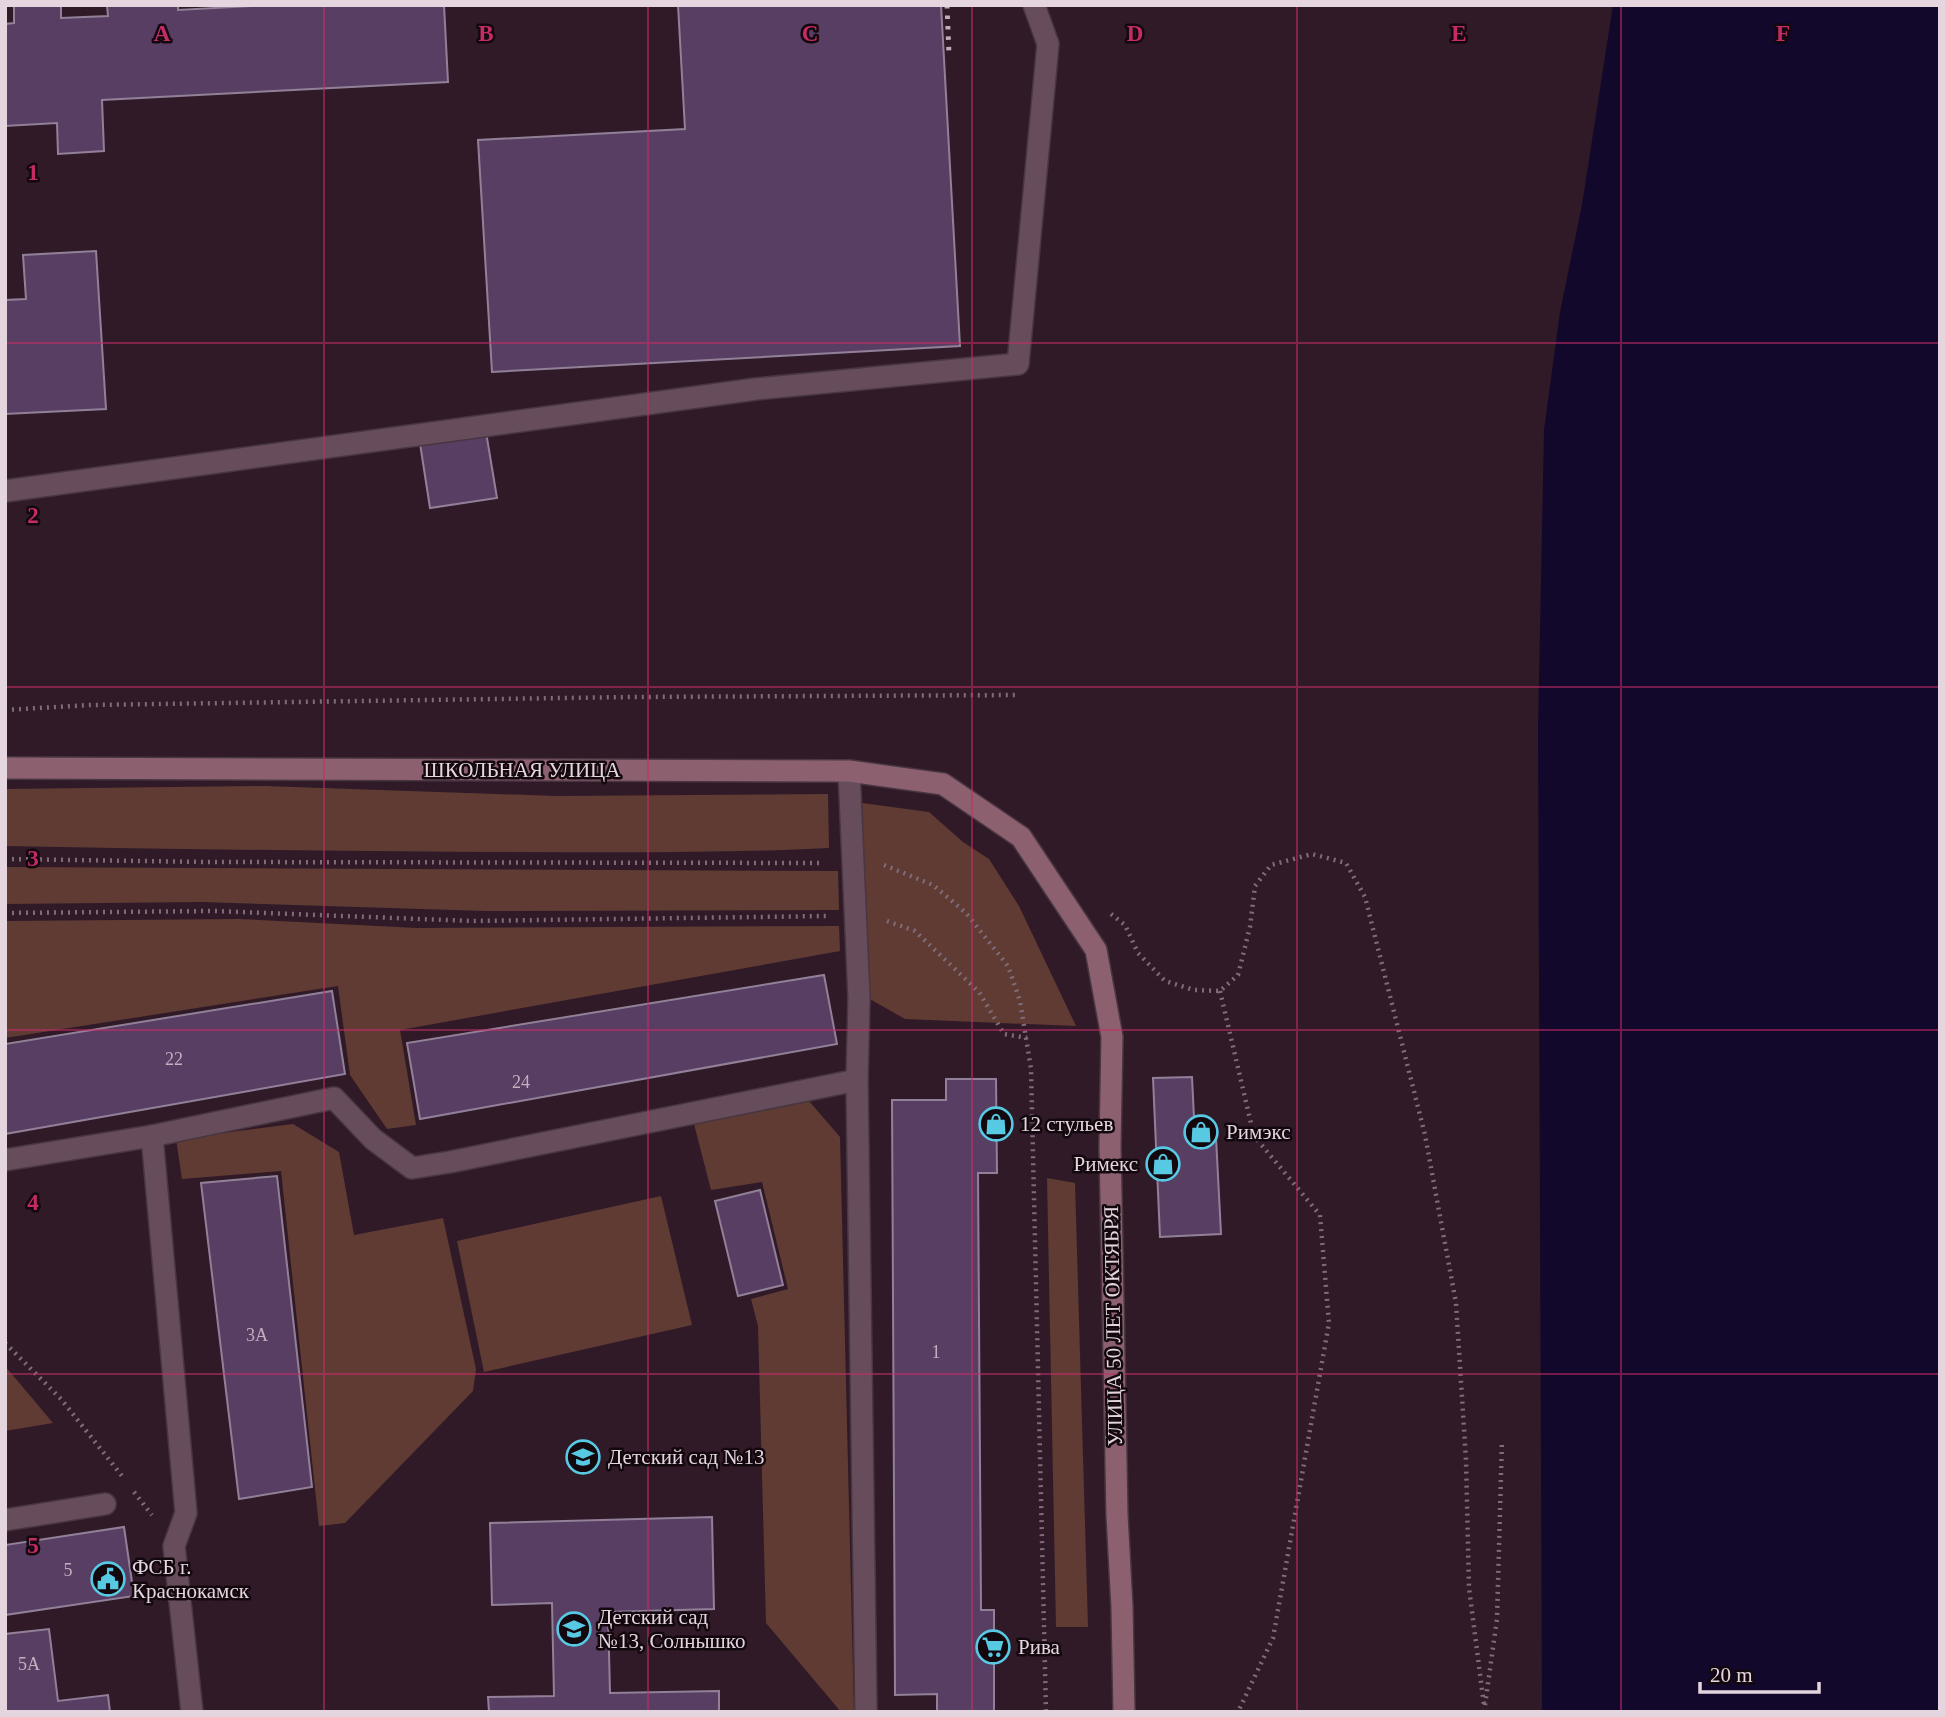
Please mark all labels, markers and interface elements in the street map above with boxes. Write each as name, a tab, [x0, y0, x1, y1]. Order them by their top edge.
text: A	[154, 21, 171, 46]
text: B	[478, 21, 494, 46]
text: C	[802, 21, 818, 46]
text: D	[1127, 21, 1143, 46]
text: E	[1451, 21, 1467, 46]
text: F	[1776, 21, 1790, 46]
text: 1	[27, 160, 39, 185]
text: 2	[27, 503, 39, 528]
street label: ШКОЛЬНАЯ УЛИЦА	[424, 758, 621, 782]
text: 3	[27, 846, 39, 871]
house number: 22	[165, 1049, 183, 1069]
house number: 24	[512, 1072, 530, 1092]
shop icon: 12 стульев	[977, 1105, 1015, 1143]
place label: 12 стульев	[1020, 1112, 1113, 1136]
shop icon: Римэкс	[1182, 1113, 1220, 1151]
place label: Римэкс	[1226, 1120, 1290, 1144]
shop icon: Римекс	[1144, 1145, 1182, 1183]
place label: Римекс	[1073, 1152, 1138, 1176]
text: 4	[27, 1190, 39, 1215]
street label: УЛИЦА 50 ЛЕТ ОКТЯБРЯ	[1099, 1206, 1127, 1446]
house number: 3А	[246, 1325, 268, 1345]
house number: 1	[932, 1342, 941, 1362]
school or university icon: Детский сад №13	[564, 1438, 602, 1476]
place label: Детский сад №13	[608, 1445, 764, 1469]
text: 5	[27, 1533, 39, 1558]
place label: ФСБ г. Краснокамск	[132, 1555, 250, 1603]
house number: 5	[64, 1560, 73, 1580]
public building icon: ФСБ г. Краснокамск	[89, 1560, 127, 1598]
place label: Детский сад №13, Солнышко	[598, 1605, 745, 1653]
school or university icon: Детский сад №13, Солнышко	[555, 1610, 593, 1648]
supermarket icon: Рива	[974, 1628, 1012, 1666]
place label: Рива	[1018, 1635, 1061, 1659]
scale bar	[1700, 1650, 1819, 1694]
house number: 5А	[18, 1654, 40, 1674]
text: 20 m	[1710, 1663, 1753, 1687]

